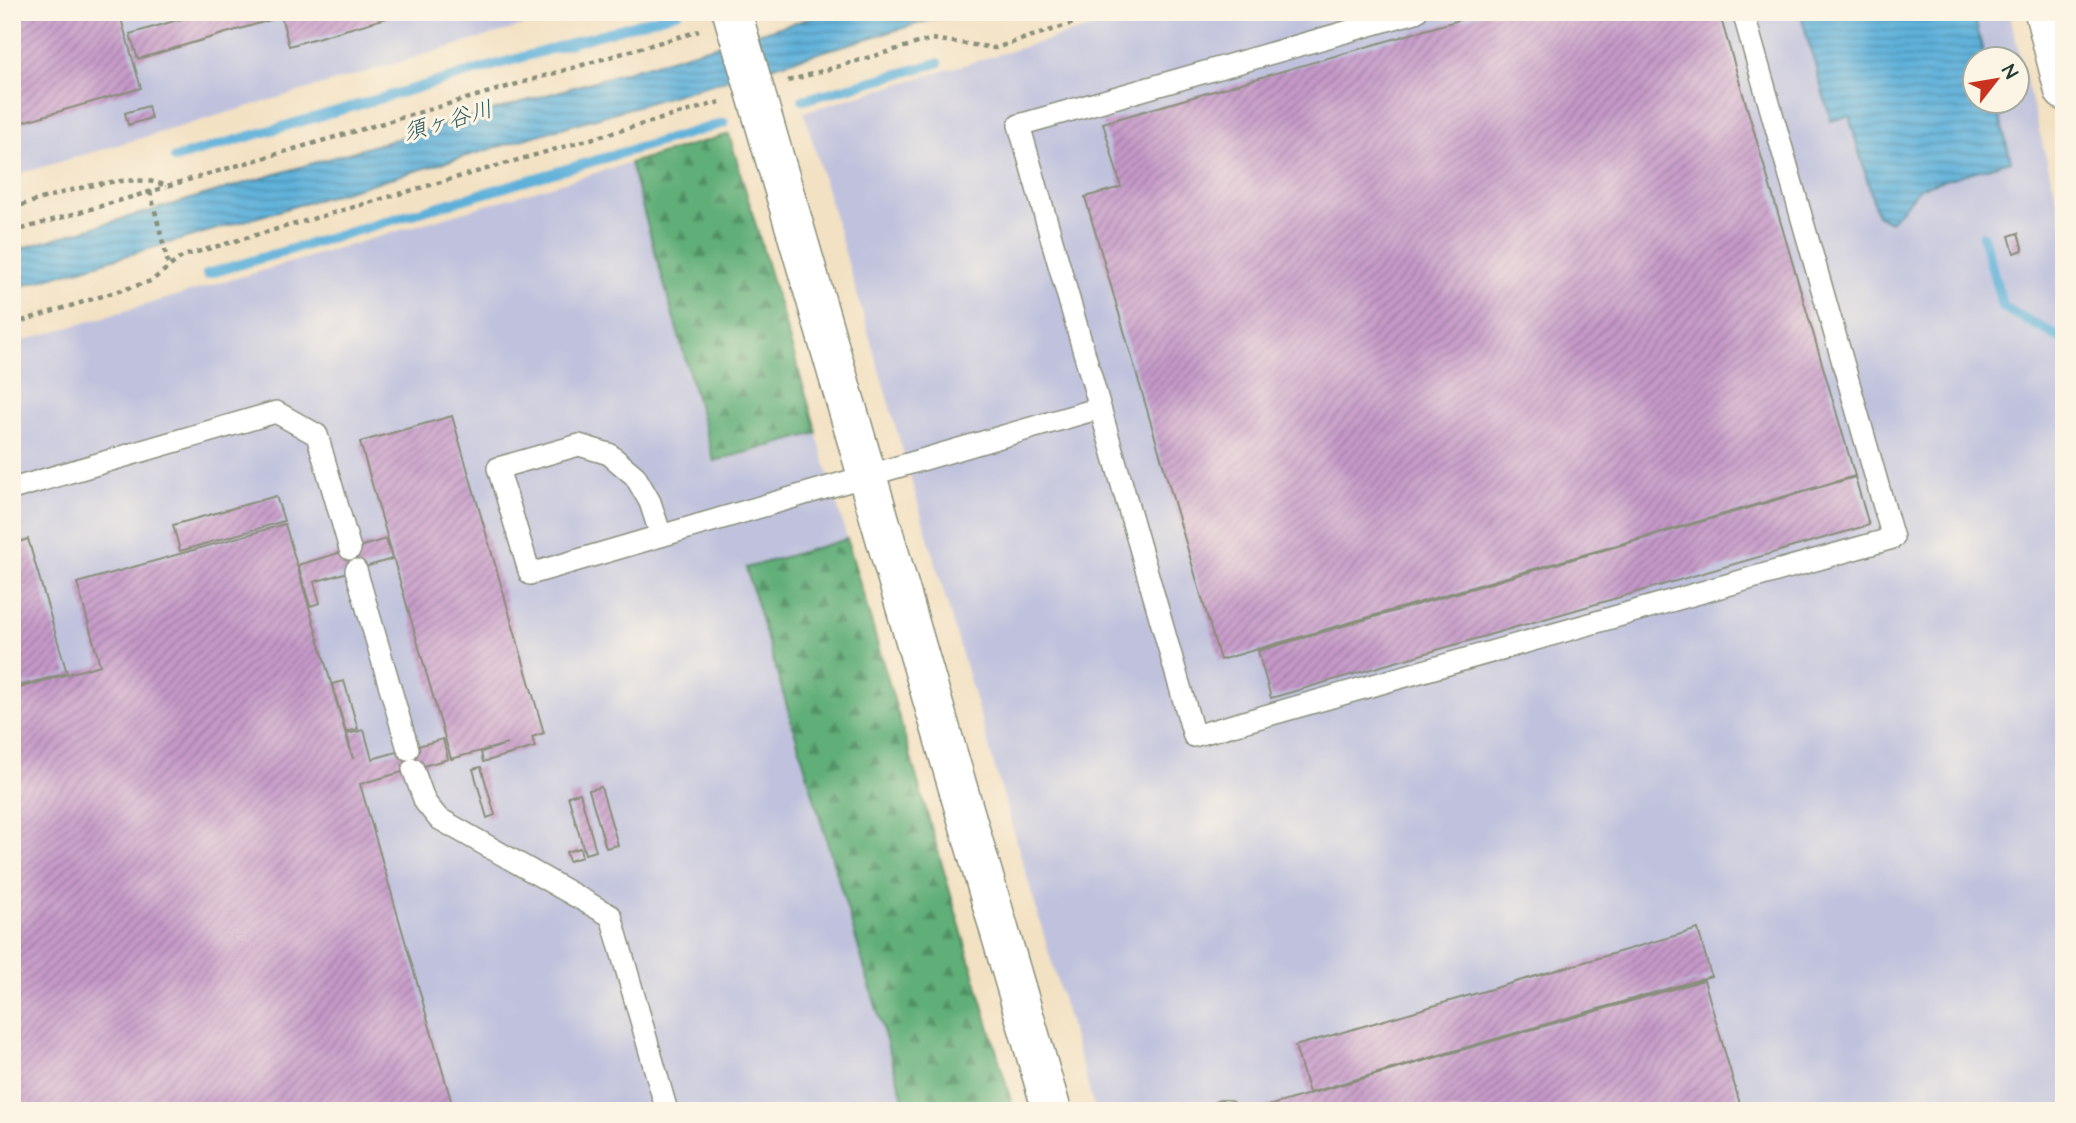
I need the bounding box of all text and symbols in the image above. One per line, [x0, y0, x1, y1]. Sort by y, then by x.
north arrow [1960, 46, 2030, 116]
text: N [1995, 60, 2024, 84]
water label: 須ヶ谷川 [399, 93, 497, 149]

